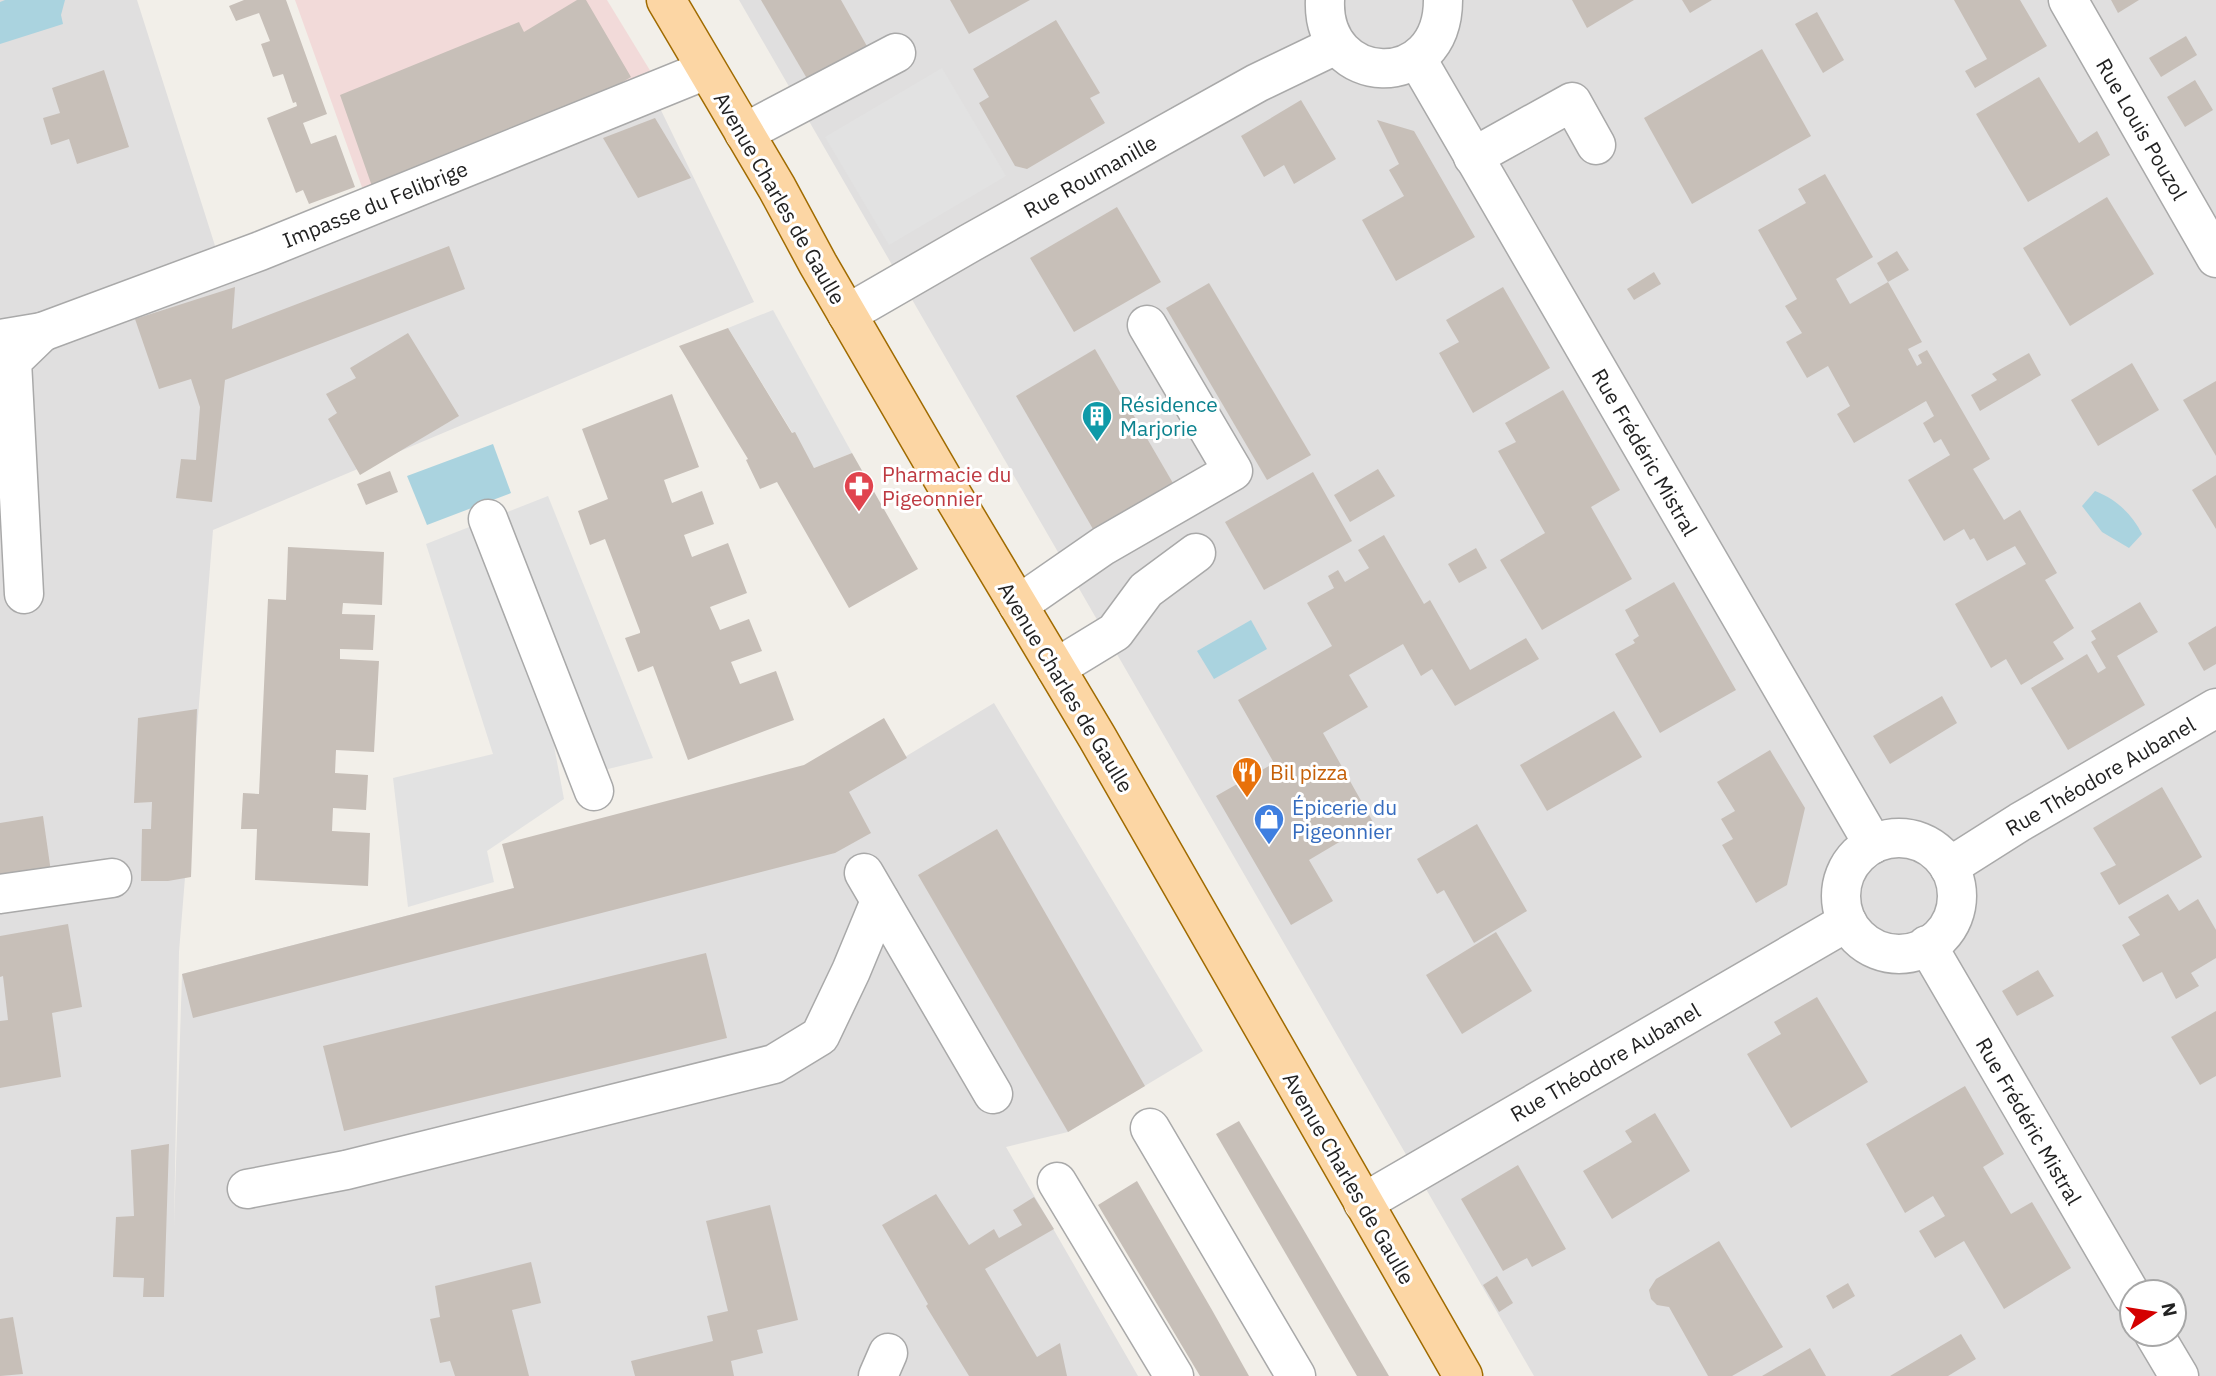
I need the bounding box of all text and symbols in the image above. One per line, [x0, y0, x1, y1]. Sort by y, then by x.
street label: Rue Louis Pouzol [2090, 53, 2194, 205]
street label: Avenue Charles de Gaulle [708, 87, 852, 309]
street label: Rue Roumanille [1018, 128, 1162, 224]
street label: Impasse du Felibrige [278, 154, 472, 254]
street label: Rue Frédéric Mistral [1586, 363, 1704, 541]
place label: Résidence Marjorie [1120, 390, 1218, 442]
building icon: Résidence Marjorie [1080, 399, 1114, 443]
place label: Pharmacie du Pigeonnier [882, 460, 1012, 512]
pharmacy icon: Pharmacie du Pigeonnier [842, 469, 876, 513]
street label: Avenue Charles de Gaulle [992, 577, 1140, 797]
street label: Rue Théodore Aubanel [2000, 710, 2200, 842]
restaurant icon: Bil pizza [1230, 755, 1264, 799]
place label: Bil pizza [1270, 758, 1348, 786]
place label: Épicerie du Pigeonnier [1292, 793, 1397, 845]
shop icon: Épicerie du Pigeonnier [1252, 802, 1286, 846]
street label: Rue Théodore Aubanel [1505, 996, 1705, 1128]
street label: Rue Frédéric Mistral [1970, 1032, 2088, 1210]
street label: Avenue Charles de Gaulle [1277, 1067, 1421, 1289]
north arrow [2118, 1278, 2188, 1348]
text: N [2156, 1300, 2183, 1319]

